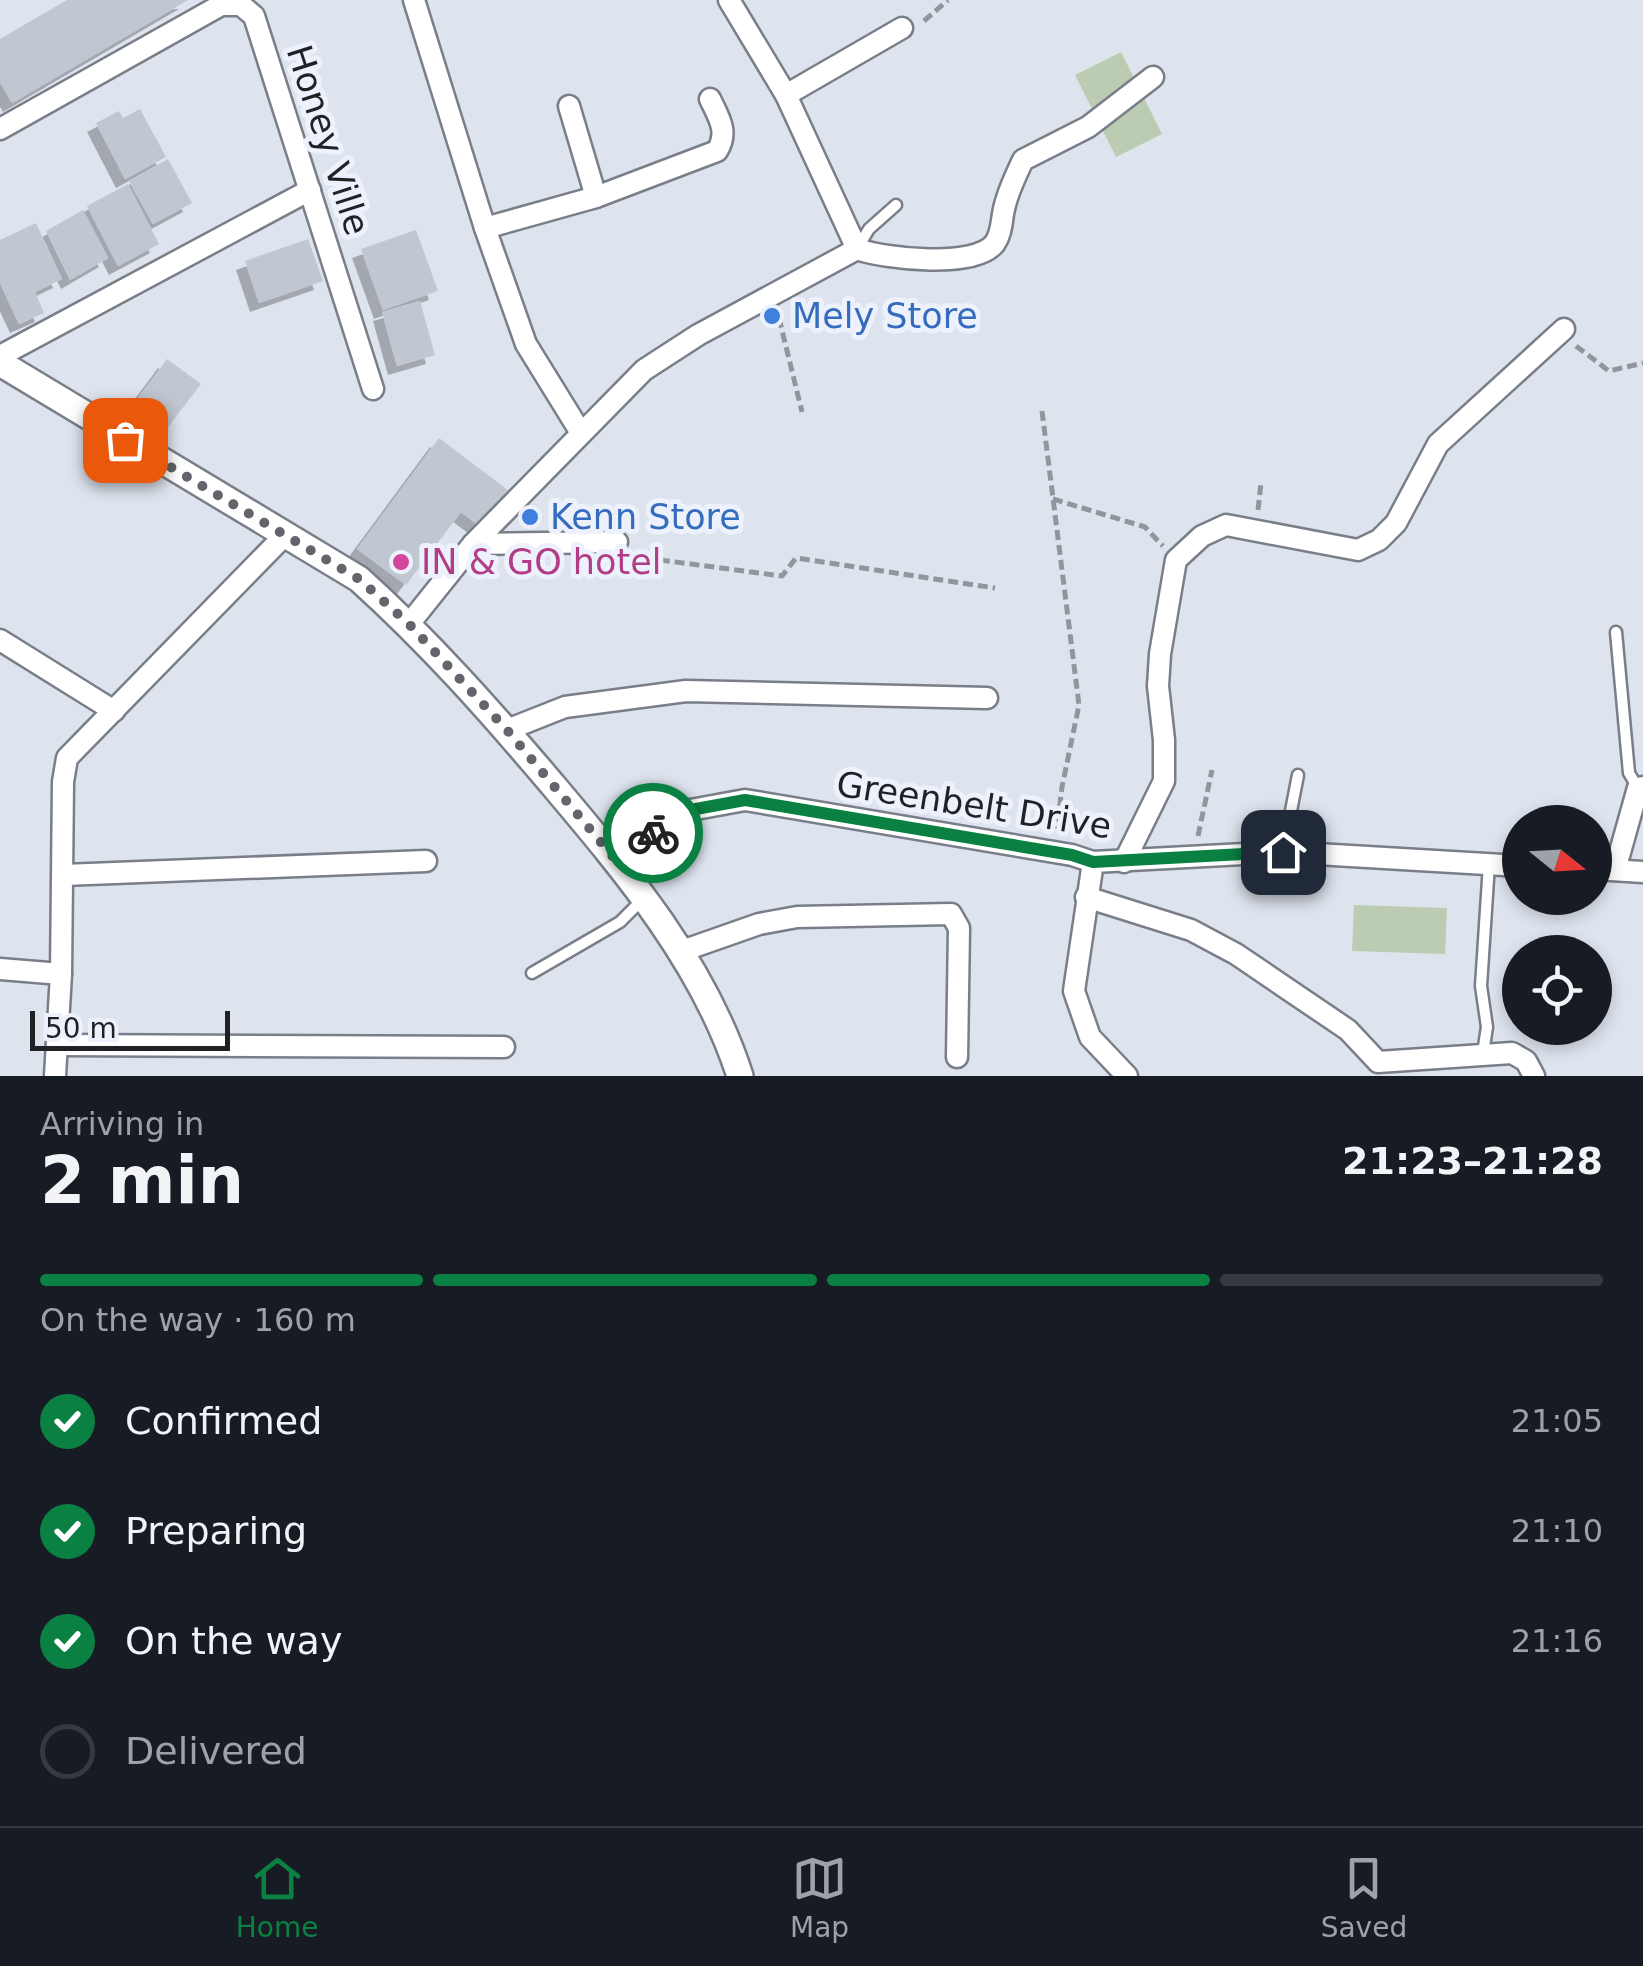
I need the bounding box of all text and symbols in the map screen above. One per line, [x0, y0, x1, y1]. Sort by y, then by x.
street label: Honey Ville [279, 40, 377, 240]
place label: Mely Store [792, 296, 978, 336]
marker: Mely Store [761, 305, 783, 327]
pin [83, 398, 168, 483]
icon: bag [98, 413, 153, 468]
place label: Kenn Store [550, 497, 741, 537]
marker: Kenn Store [519, 506, 541, 528]
place label: IN & GO hotel [421, 542, 661, 582]
marker: IN & GO hotel [390, 551, 412, 573]
street label: Greenbelt Drive [834, 764, 1114, 846]
courier [603, 783, 703, 883]
north arrow [1502, 805, 1612, 915]
map controls [1502, 805, 1612, 1045]
icon: bike [626, 806, 681, 861]
pin [1241, 810, 1326, 895]
icon: home [1256, 825, 1311, 880]
button: locate [1502, 935, 1612, 1045]
scale bar [30, 1006, 230, 1050]
text: 50 m [45, 1012, 117, 1045]
text: Arriving in [40, 1105, 204, 1143]
text: 21:23–21:28 [1342, 1139, 1603, 1183]
text: 2 min [40, 1143, 244, 1218]
text: On the way · 160 m [40, 1301, 356, 1339]
icon: check [40, 1394, 95, 1449]
text: Confirmed [125, 1399, 322, 1443]
text: 21:05 [1511, 1402, 1603, 1440]
icon: check [40, 1504, 95, 1559]
text: Preparing [125, 1509, 307, 1553]
text: 21:10 [1511, 1512, 1603, 1550]
icon: check [40, 1614, 95, 1669]
text: On the way [125, 1619, 342, 1663]
text: 21:16 [1511, 1622, 1603, 1660]
text: Delivered [125, 1729, 307, 1773]
tab: Home [236, 1851, 318, 1944]
tab: Map [790, 1851, 849, 1944]
tab: Saved [1321, 1851, 1407, 1944]

